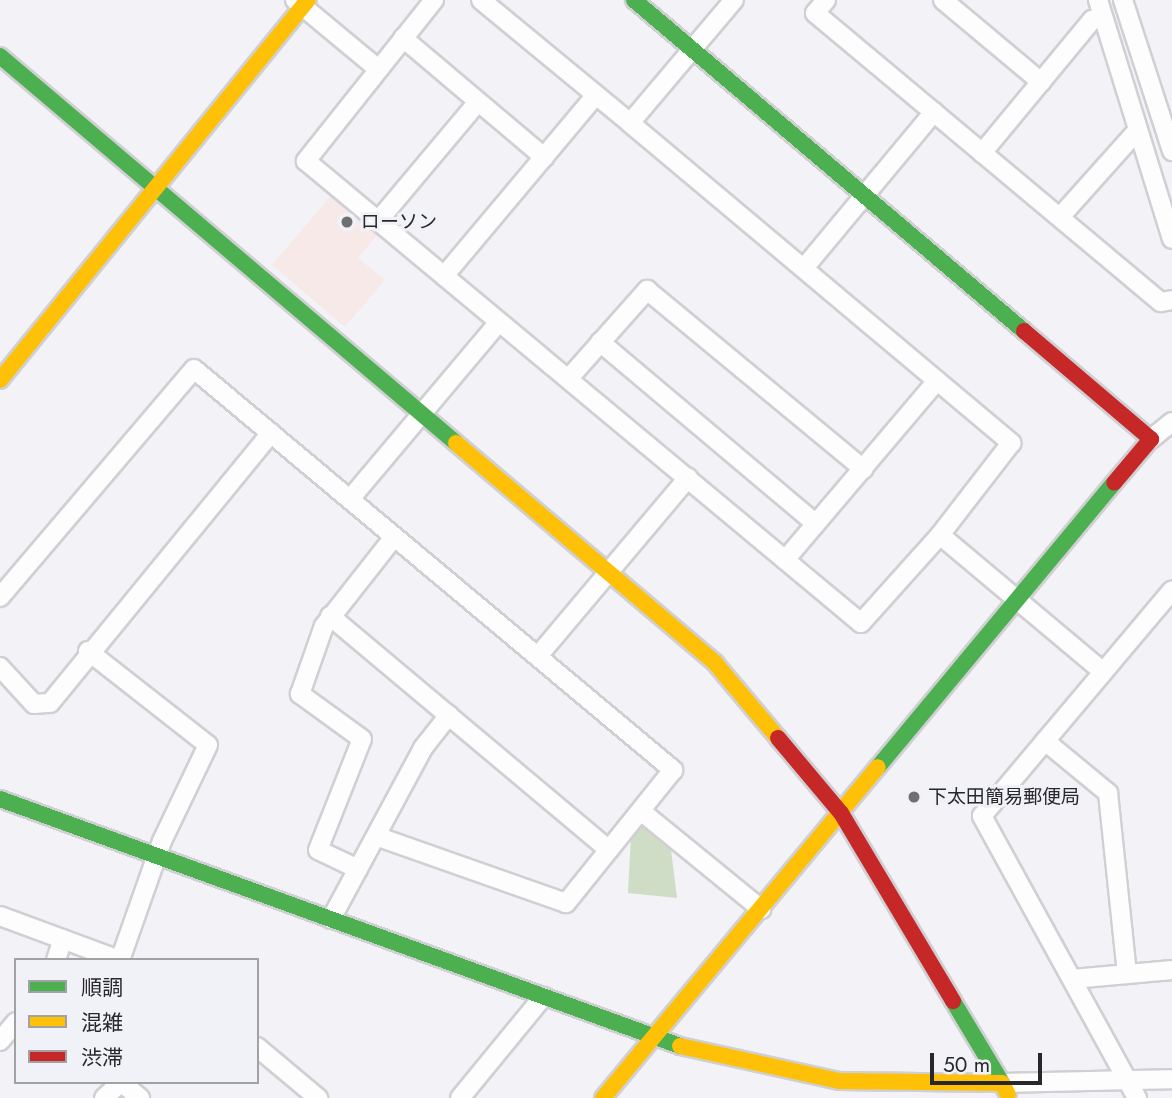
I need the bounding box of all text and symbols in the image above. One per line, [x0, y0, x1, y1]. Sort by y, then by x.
place label: ローソン [361, 211, 437, 233]
marker: ローソン [339, 214, 355, 230]
place label: 下太田簡易郵便局 [928, 786, 1080, 808]
marker: 下太田簡易郵便局 [906, 789, 922, 805]
legend [14, 958, 259, 1084]
text: 順調 [81, 973, 123, 1003]
text: 混雑 [81, 1008, 123, 1038]
scale bar [934, 1038, 1046, 1082]
text: 渋滞 [81, 1043, 123, 1073]
text: 50 m [943, 1050, 990, 1080]

